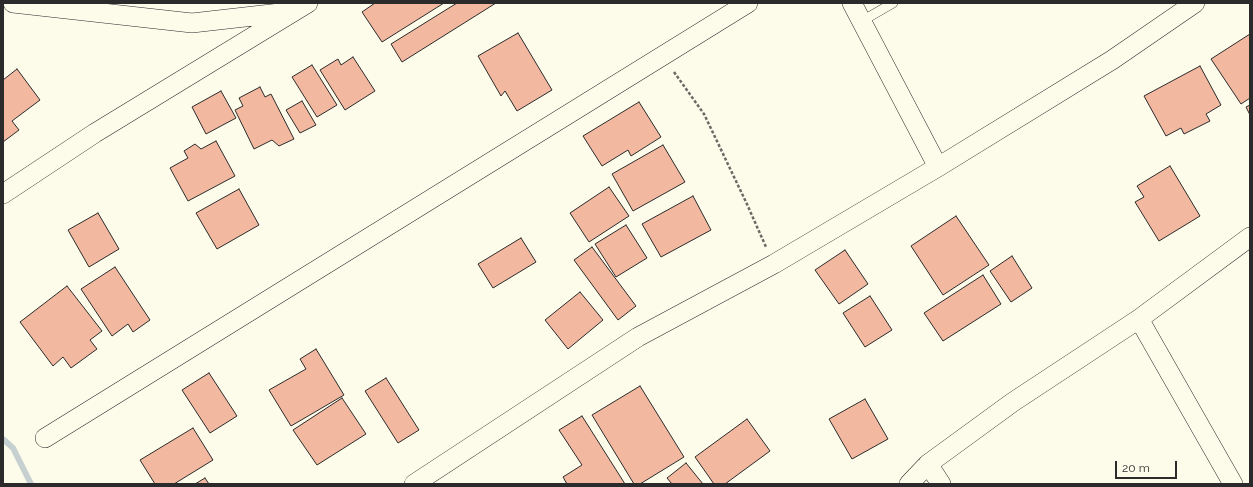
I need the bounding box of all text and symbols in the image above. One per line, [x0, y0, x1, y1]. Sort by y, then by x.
scale bar [1117, 453, 1179, 479]
text: 20 m [1122, 461, 1150, 475]

